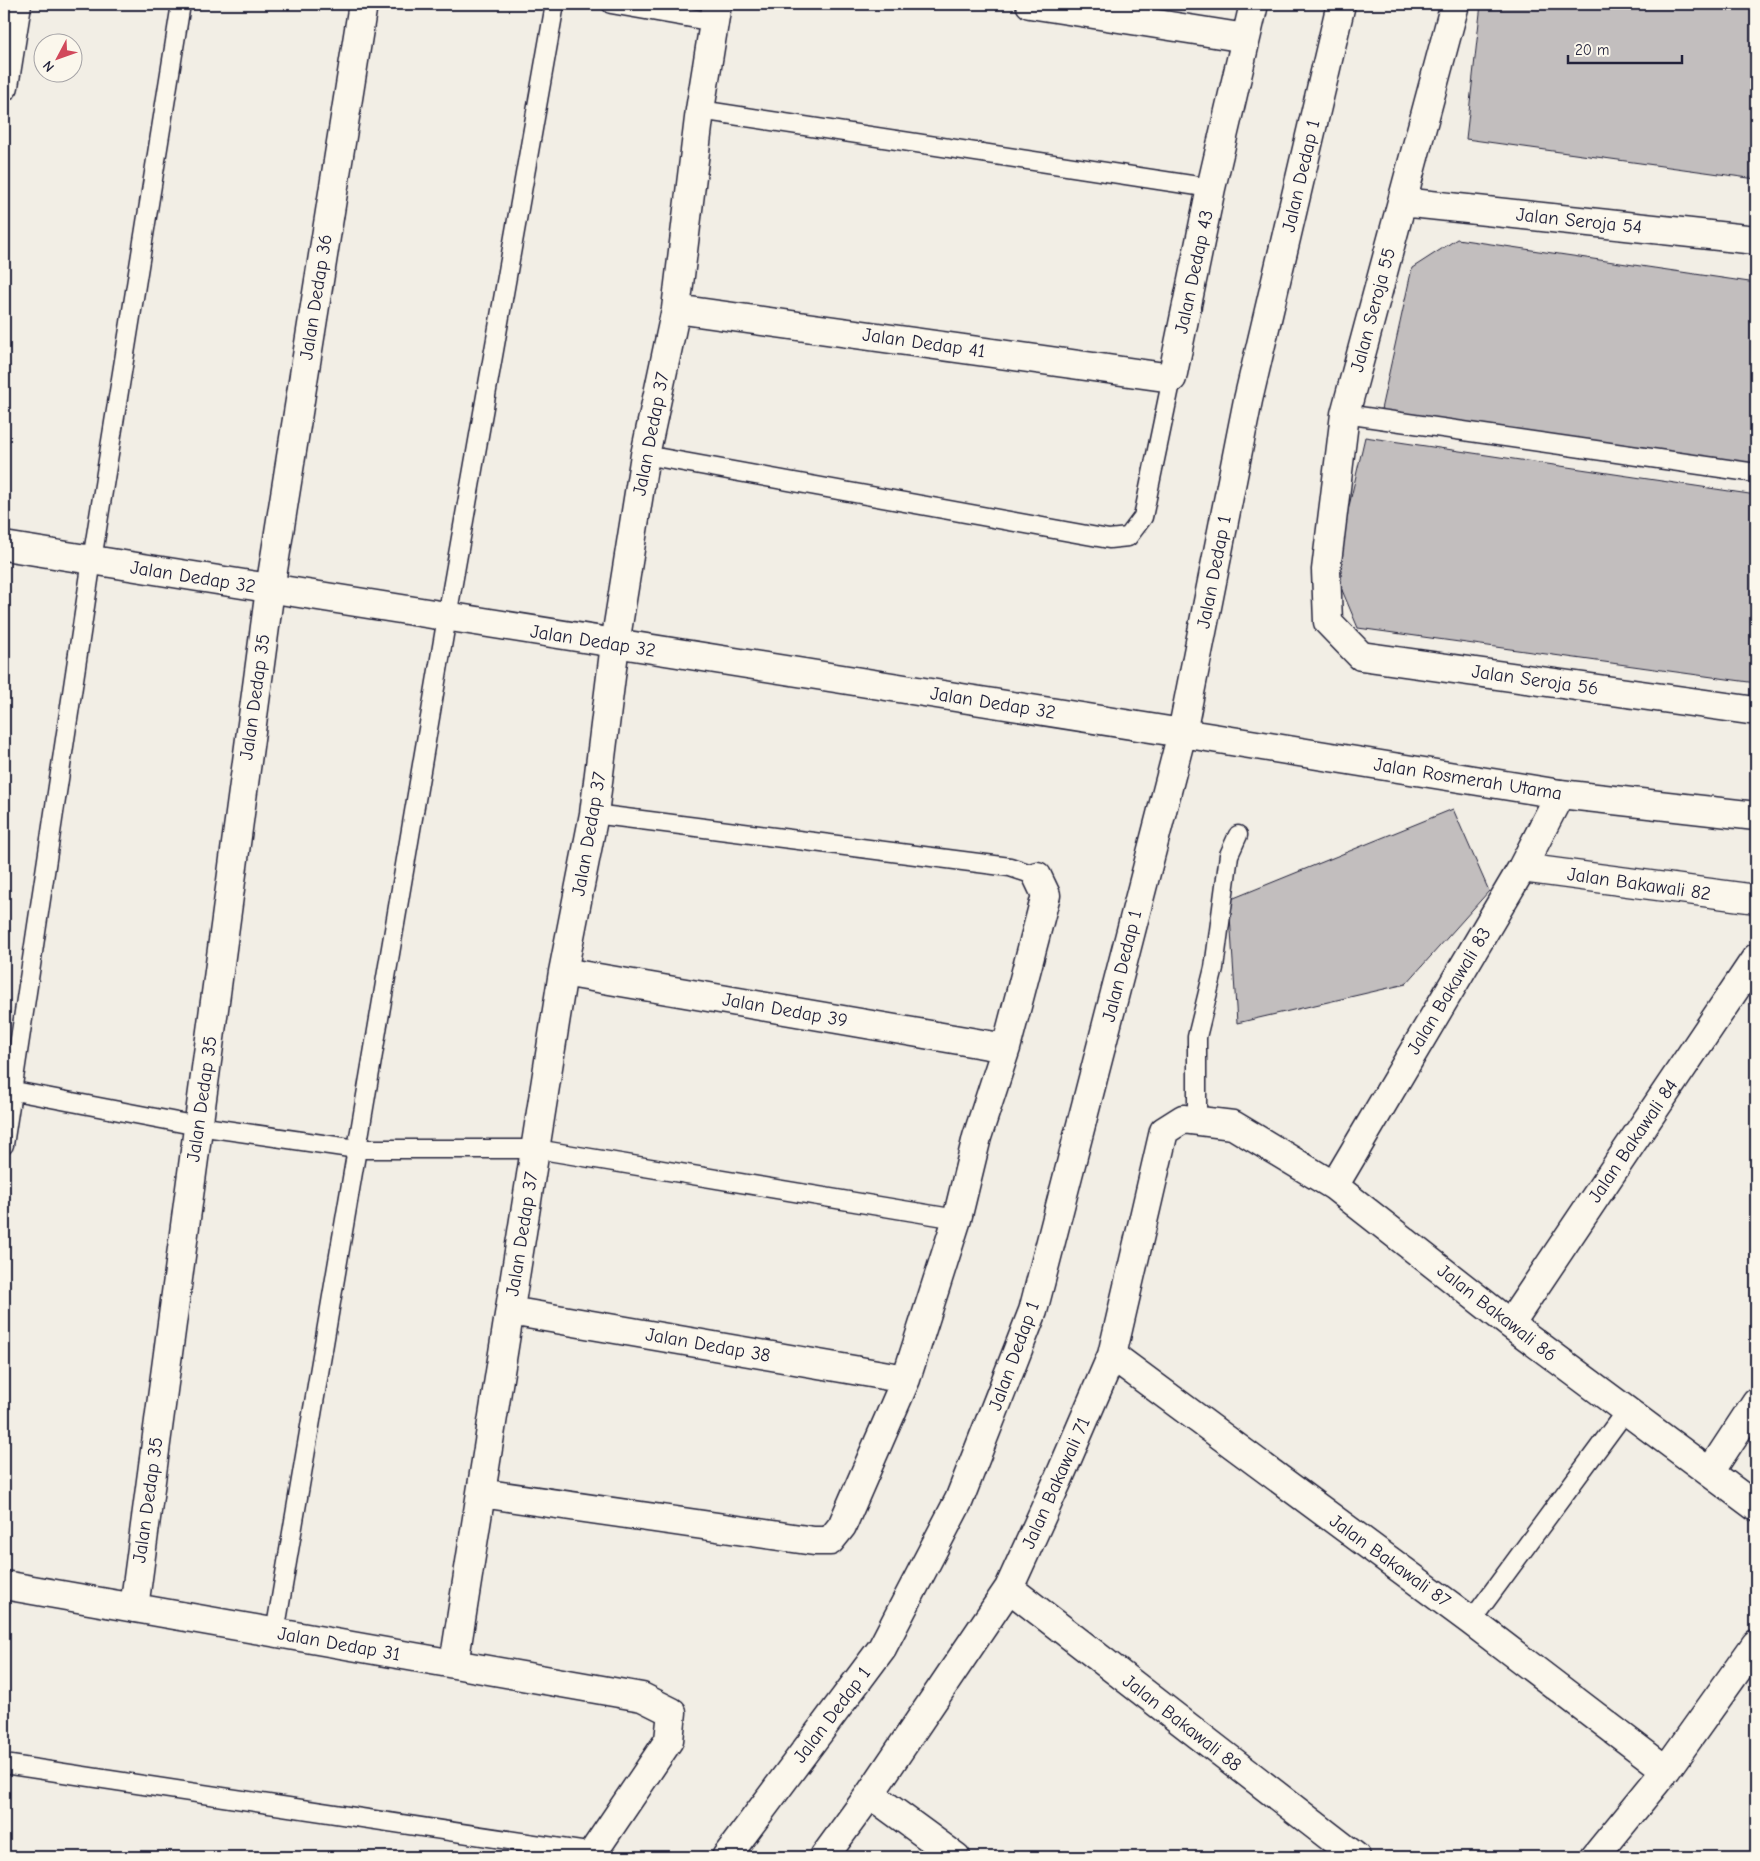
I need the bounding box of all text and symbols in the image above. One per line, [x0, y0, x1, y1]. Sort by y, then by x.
north arrow [32, 32, 82, 82]
scale bar [1568, 32, 1681, 64]
text: 20 m [1575, 41, 1609, 59]
text: N [39, 57, 58, 75]
street label: Jalan Dedap 1 [1277, 118, 1325, 234]
street label: Jalan Seroja 54 [1515, 203, 1643, 239]
street label: Jalan Dedap 43 [1170, 208, 1218, 336]
street label: Jalan Dedap 36 [295, 233, 337, 361]
street label: Jalan Seroja 55 [1346, 245, 1400, 375]
street label: Jalan Dedap 41 [861, 323, 987, 363]
street label: Jalan Dedap 37 [628, 370, 674, 498]
street label: Jalan Dedap 1 [1192, 514, 1236, 630]
street label: Jalan Dedap 32 [129, 556, 257, 598]
street label: Jalan Dedap 32 [529, 620, 657, 662]
street label: Jalan Dedap 35 [235, 633, 275, 761]
street label: Jalan Seroja 56 [1470, 660, 1600, 700]
street label: Jalan Dedap 32 [929, 682, 1057, 724]
street label: Jalan Rosmerah Utama [1372, 753, 1564, 805]
street label: Jalan Dedap 37 [567, 770, 611, 898]
street label: Jalan Bakawali 82 [1566, 863, 1712, 905]
street label: Jalan Dedap 1 [1097, 908, 1147, 1024]
street label: Jalan Bakawali 83 [1402, 923, 1496, 1059]
street label: Jalan Dedap 39 [721, 988, 849, 1032]
street label: Jalan Dedap 35 [182, 1035, 222, 1163]
street label: Jalan Bakawali 84 [1584, 1075, 1682, 1207]
street label: Jalan Dedap 37 [501, 1170, 543, 1298]
street label: Jalan Bakawali 86 [1433, 1260, 1561, 1366]
street label: Jalan Dedap 1 [984, 1298, 1044, 1414]
street label: Jalan Dedap 38 [644, 1323, 772, 1367]
street label: Jalan Bakawali 71 [1017, 1414, 1095, 1552]
street label: Jalan Dedap 35 [128, 1436, 168, 1564]
street label: Jalan Bakawali 87 [1325, 1510, 1455, 1612]
street label: Jalan Dedap 31 [276, 1622, 402, 1666]
street label: Jalan Dedap 1 [789, 1663, 875, 1767]
street label: Jalan Bakawali 88 [1118, 1670, 1246, 1776]

